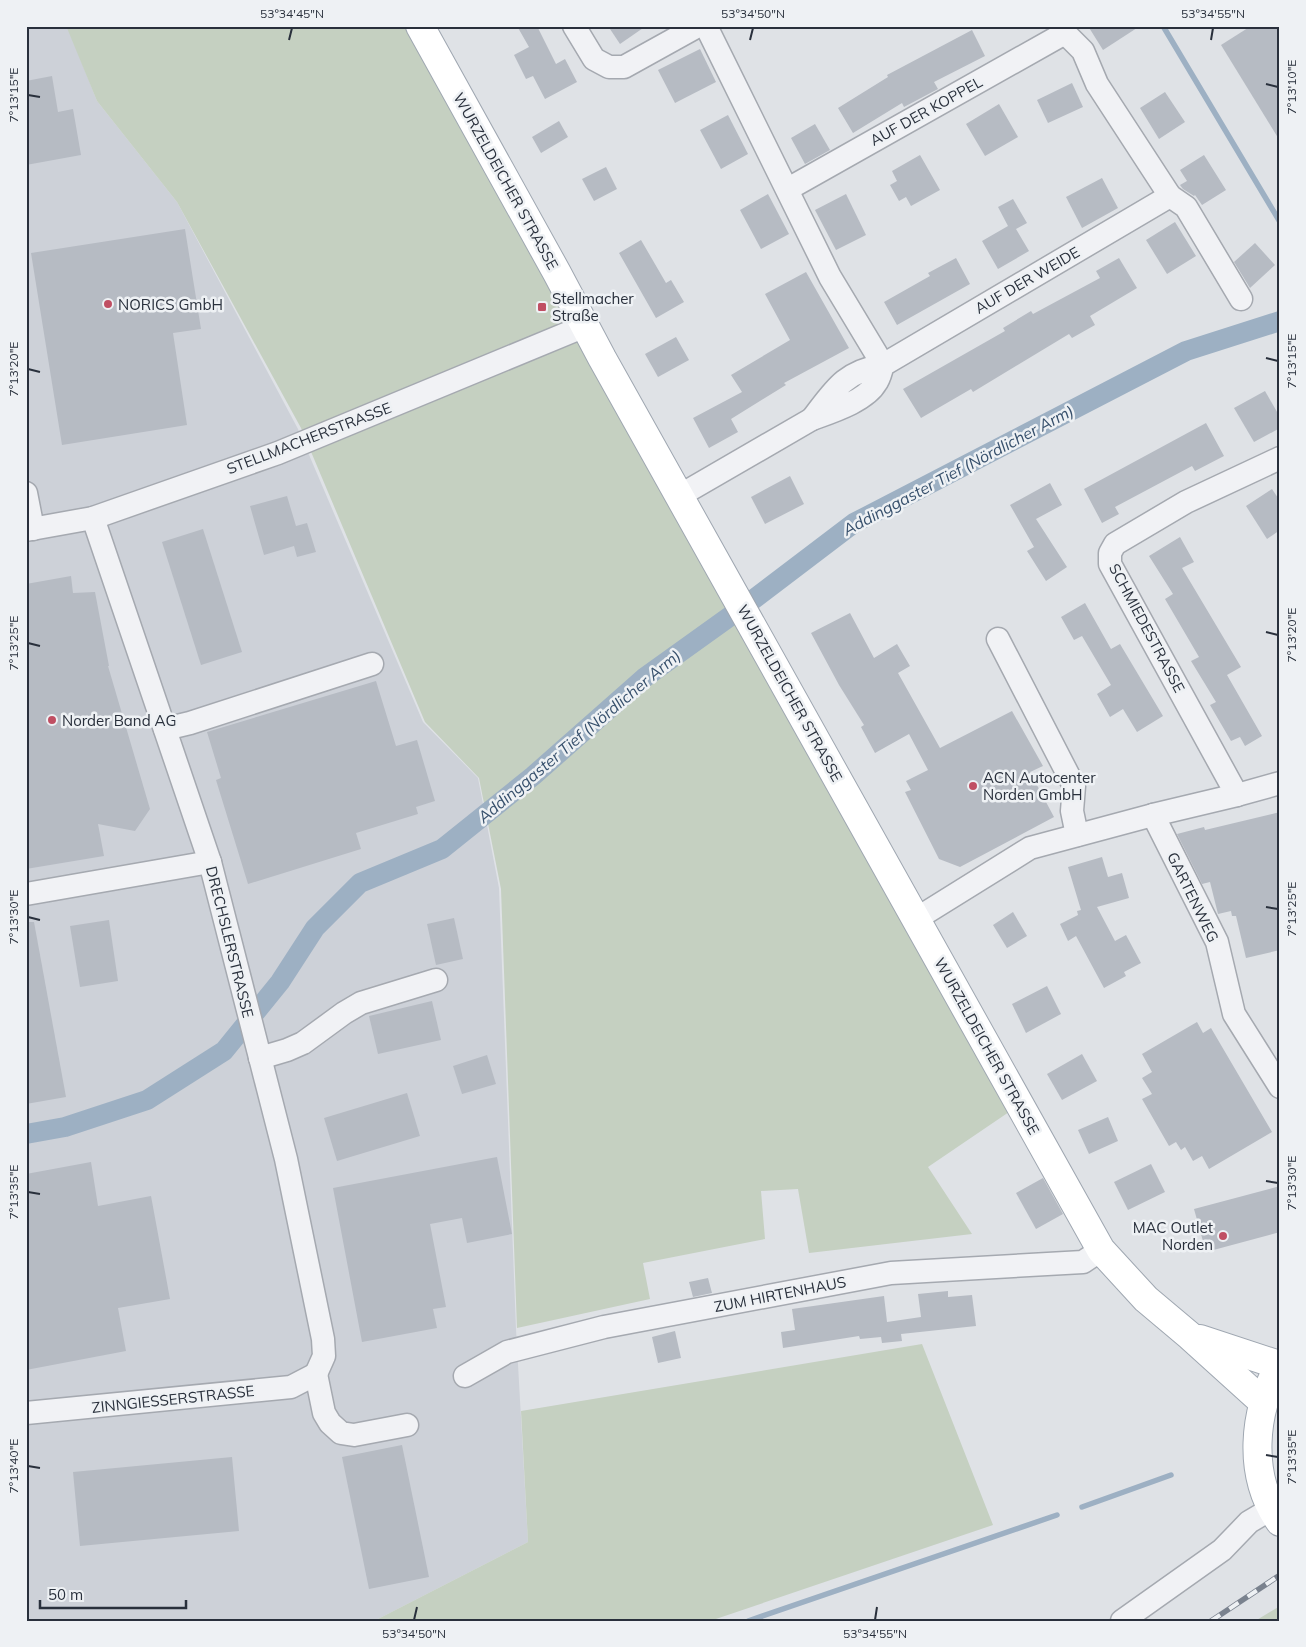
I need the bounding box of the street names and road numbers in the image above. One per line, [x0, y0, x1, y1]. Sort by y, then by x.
street label: AUF DER KOPPEL [866, 72, 986, 150]
street label: WURZELDEICHER STRASSE [449, 89, 563, 273]
street label: AUF DER WEIDE [971, 242, 1083, 318]
street label: STELLMACHERSTRASSE [224, 398, 394, 478]
street label: SCHMIEDESTRASSE [1105, 560, 1189, 696]
street label: WURZELDEICHER STRASSE [733, 601, 847, 785]
street label: GARTENWEG [1163, 849, 1223, 945]
street label: DRECHSLERSTRASSE [202, 864, 258, 1020]
street label: WURZELDEICHER STRASSE [930, 954, 1044, 1138]
street label: ZUM HIRTENHAUS [712, 1272, 848, 1316]
street label: ZINNGIESSERSTRASSE [91, 1381, 255, 1417]

